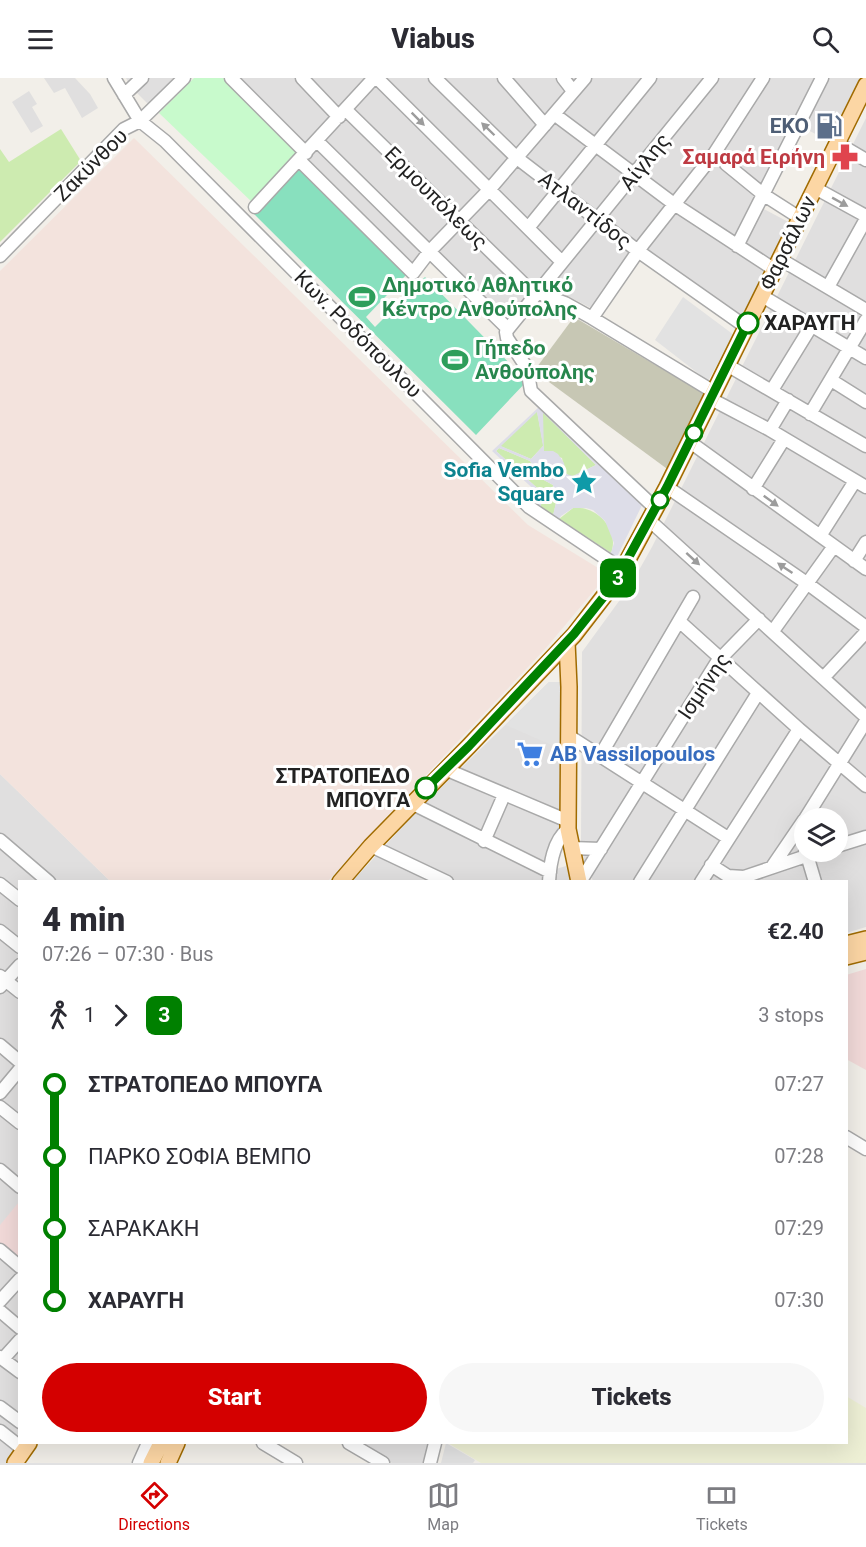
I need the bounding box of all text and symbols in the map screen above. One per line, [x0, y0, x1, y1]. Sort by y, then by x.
icon: menu [24, 23, 57, 56]
text: Viabus [391, 23, 475, 55]
icon: search [809, 23, 842, 56]
fuel station icon: EKO [814, 111, 844, 141]
one-way arrow [411, 112, 425, 126]
place label: EKO [770, 114, 809, 138]
one-way arrow [482, 123, 496, 137]
street label: Ζακύνθου [50, 124, 132, 206]
street label: Αίγλης [615, 129, 675, 195]
street label: Ερμουπόλεως [380, 142, 492, 254]
pharmacy icon: Σαμαρά Ειρήνη [830, 142, 860, 172]
place label: Σαμαρά Ειρήνη [683, 145, 825, 169]
street label: Ατλαντίδος [534, 166, 636, 254]
street label: Φαρσάλων [755, 192, 821, 294]
one-way arrow [832, 197, 849, 207]
street label: Κων. Ροδόπουλου [289, 265, 427, 403]
place label: Δημοτικό Αθλητικό Κέντρο Ανθούπολης [382, 273, 577, 321]
sports icon: Δημοτικό Αθλητικό Κέντρο Ανθούπολης [347, 282, 377, 312]
place label: ΧΑΡΑΥΓΗ [764, 311, 856, 335]
marker: ΧΑΡΑΥΓΗ [737, 312, 759, 334]
place label: Γήπεδο Ανθούπολης [475, 336, 595, 384]
sports icon: Γήπεδο Ανθούπολης [440, 345, 470, 375]
unlabelled marker [685, 424, 703, 442]
place label: Sofia Vembo Square [443, 458, 564, 506]
place icon: Sofia Vembo Square [569, 467, 599, 497]
unlabelled marker [651, 491, 669, 509]
one-way arrow [762, 495, 778, 507]
one-way arrow [685, 552, 700, 566]
line badge: 3 [598, 558, 638, 598]
one-way arrow [777, 562, 793, 574]
text: 3 [612, 566, 624, 590]
street label: Ισμήνης [673, 648, 735, 724]
supermarket icon: AB Vassilopoulos [515, 739, 545, 769]
place label: AB Vassilopoulos [550, 742, 716, 766]
place label: ΣΤΡΑΤΟΠΕΔΟ ΜΠΟΥΓΑ [276, 764, 411, 812]
marker: ΣΤΡΑΤΟΠΕΔΟ ΜΠΟΥΓΑ [415, 777, 437, 799]
map controls [794, 808, 848, 862]
button: layers [794, 808, 848, 862]
text: 4 min [42, 900, 125, 939]
text: €2.40 [767, 919, 824, 944]
text: 07:26 – 07:30 · Bus [42, 942, 214, 966]
icon: walk [42, 999, 75, 1032]
icon: forward [104, 999, 137, 1032]
text: 1 [84, 1003, 95, 1027]
text: 3 [158, 1003, 170, 1027]
text: 3 stops [758, 1003, 824, 1027]
text: ΣΤΡΑΤΟΠΕΔΟ ΜΠΟΥΓΑ [88, 1072, 322, 1097]
text: 07:27 [774, 1072, 824, 1096]
text: ΠΑΡΚΟ ΣΟΦΙΑ ΒΕΜΠΟ [88, 1144, 311, 1169]
text: 07:28 [774, 1144, 824, 1168]
text: ΣΑΡΑΚΑΚΗ [88, 1216, 199, 1241]
text: 07:29 [774, 1216, 824, 1240]
text: ΧΑΡΑΥΓΗ [88, 1288, 184, 1313]
text: 07:30 [774, 1288, 824, 1312]
button: Start [42, 1363, 427, 1432]
button: Tickets [439, 1363, 824, 1432]
tab: Directions [118, 1479, 190, 1534]
tab: Map [427, 1479, 460, 1534]
tab: Tickets [696, 1479, 748, 1534]

